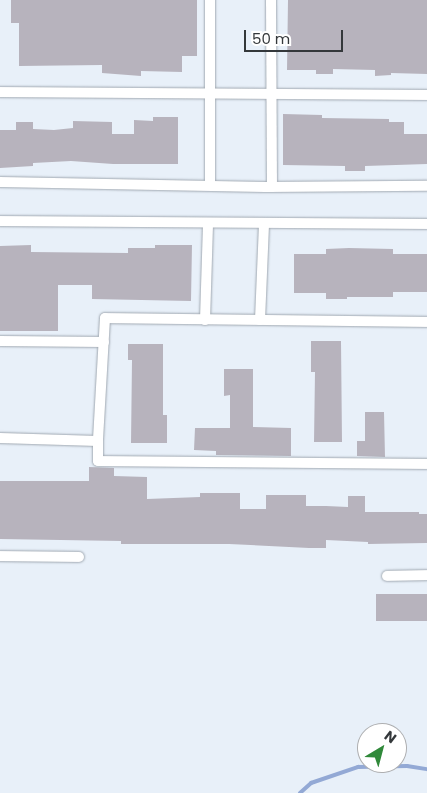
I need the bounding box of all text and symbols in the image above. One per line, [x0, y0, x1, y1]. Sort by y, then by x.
scale bar [247, 20, 346, 52]
text: 50 m [252, 28, 290, 49]
north arrow [357, 723, 407, 773]
text: N [380, 726, 401, 748]

